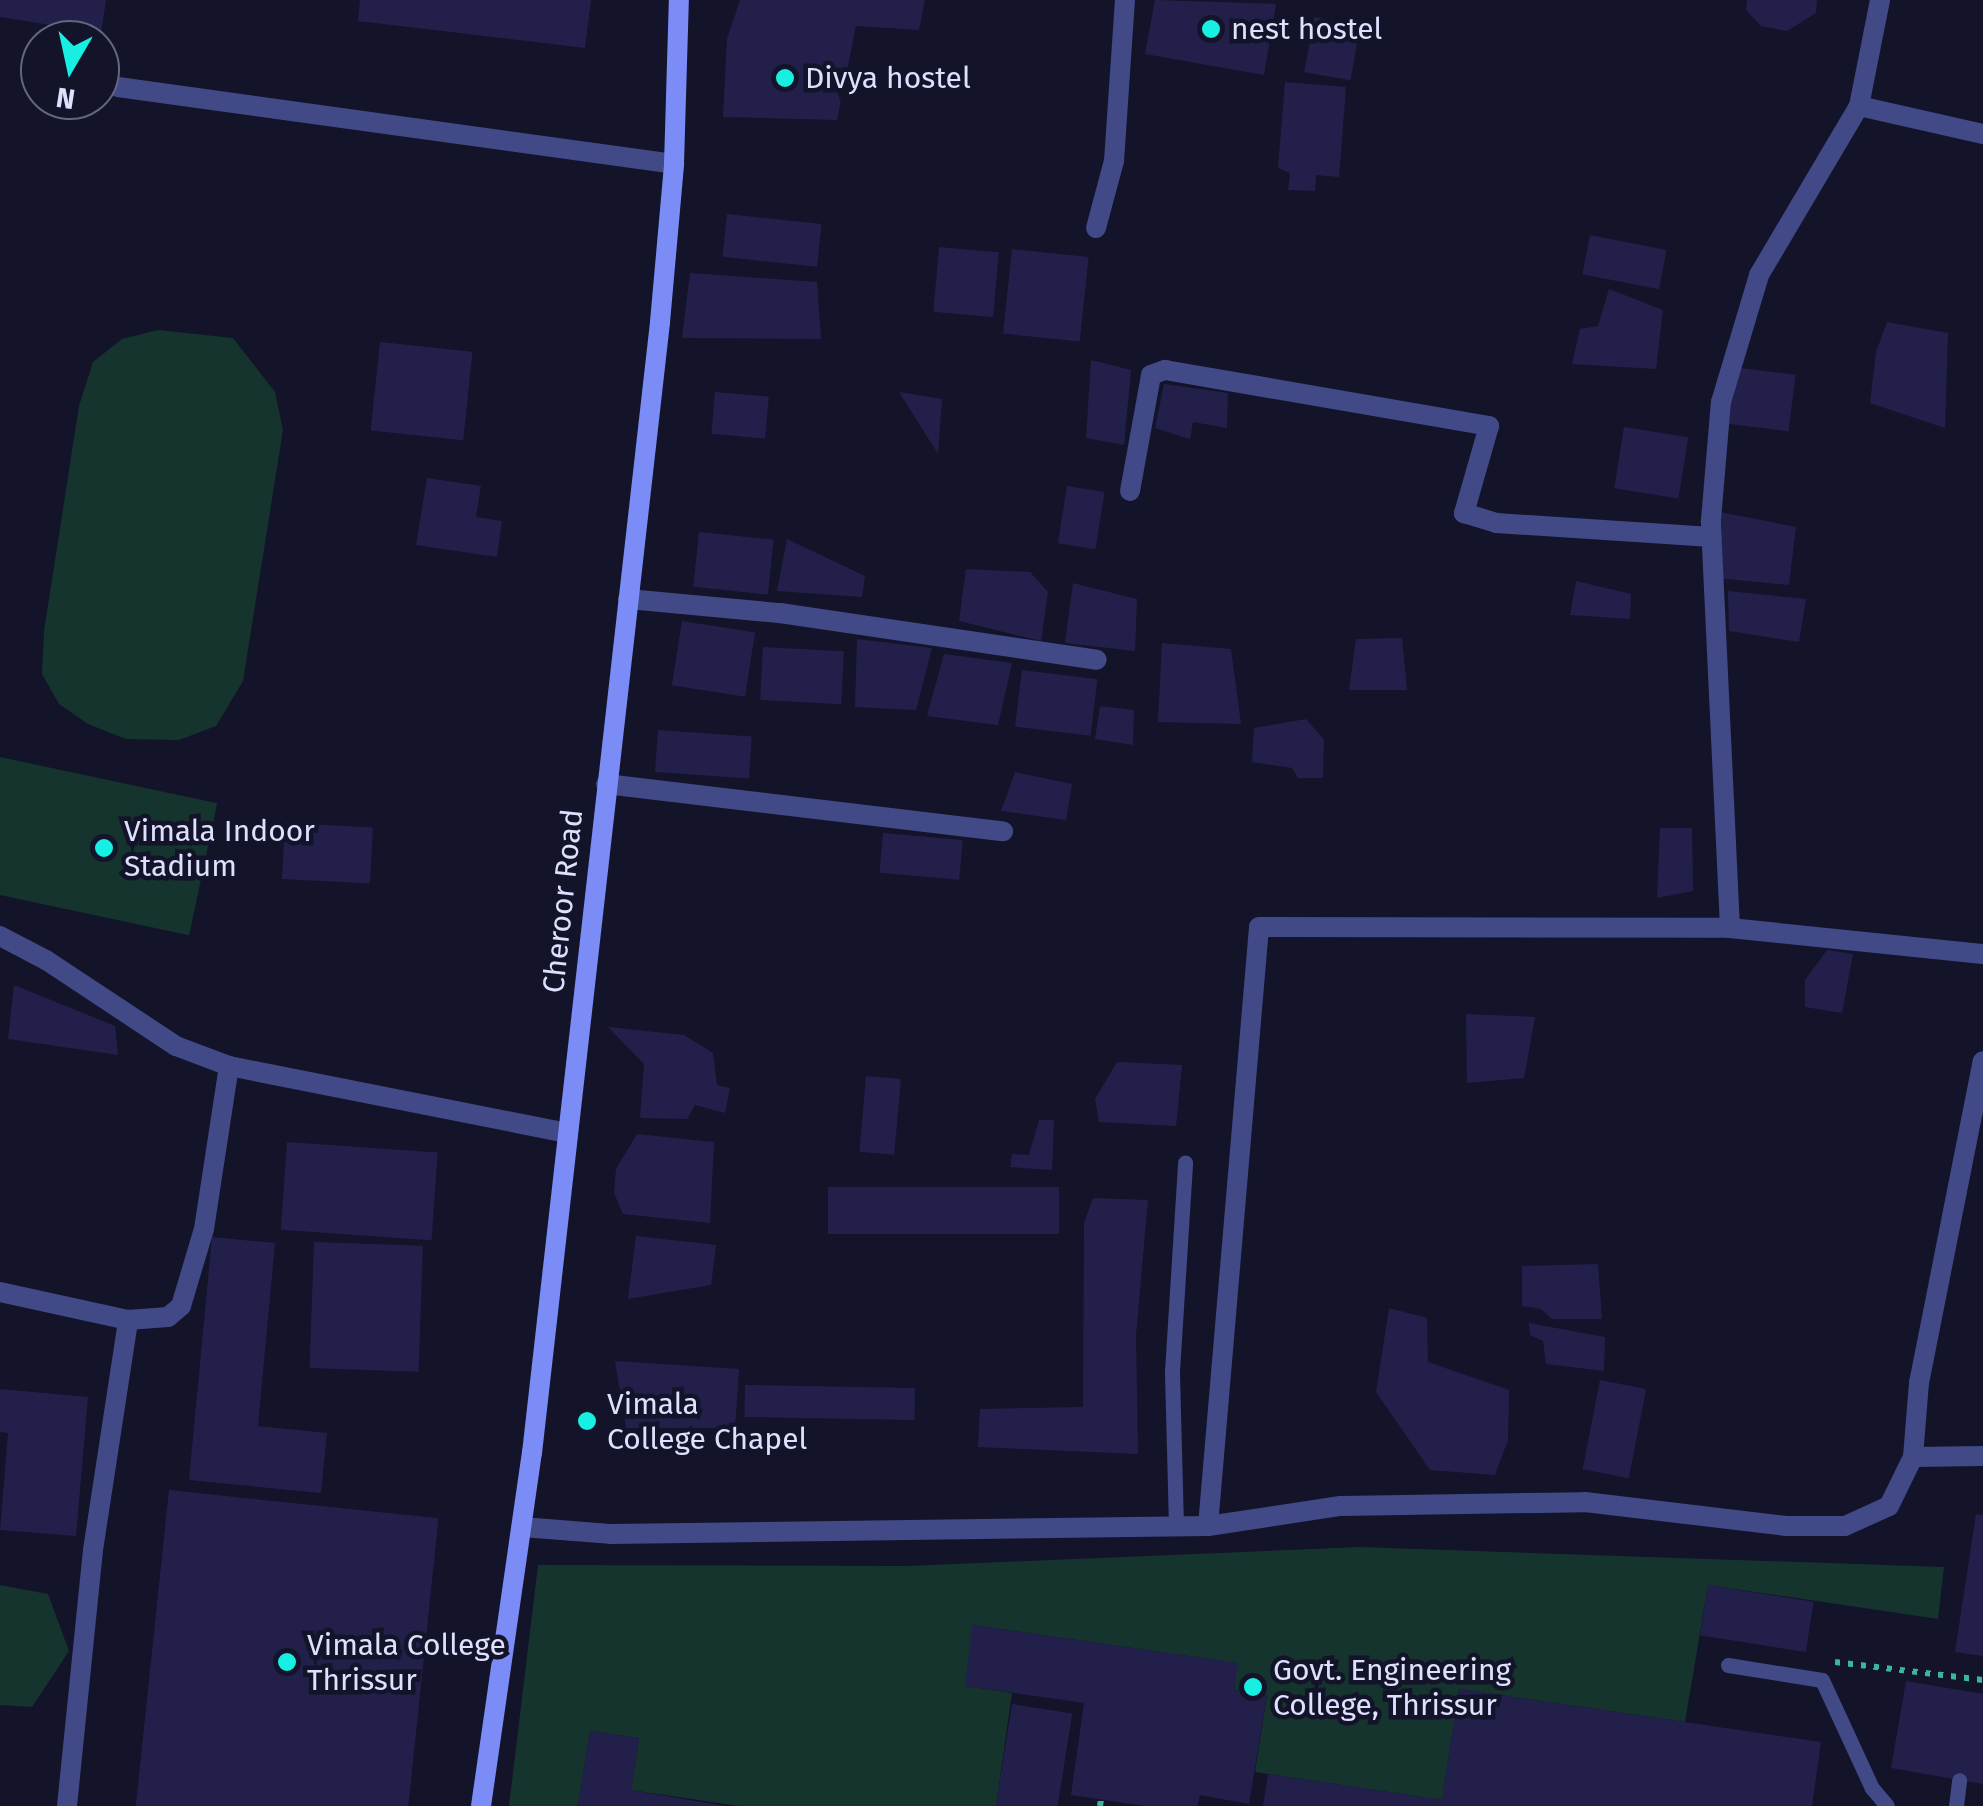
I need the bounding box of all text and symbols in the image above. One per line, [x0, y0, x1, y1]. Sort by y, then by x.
place label: nest hostel [1231, 11, 1382, 47]
marker: nest hostel [1200, 18, 1222, 40]
north arrow [20, 20, 120, 120]
place label: Divya hostel [805, 60, 971, 96]
marker: Divya hostel [774, 67, 796, 89]
text: N [54, 80, 77, 116]
street label: Cheroor Road [535, 807, 591, 995]
place label: Vimala Indoor Stadium [124, 813, 315, 884]
marker: Vimala Indoor Stadium [93, 837, 115, 859]
place label: Vimala College Chapel [607, 1386, 807, 1456]
marker: Vimala College Chapel [576, 1410, 598, 1432]
place label: Vimala College Thrissur [307, 1627, 506, 1698]
marker: Vimala College Thrissur [276, 1651, 298, 1673]
place label: Govt. Engineering College, Thrissur [1273, 1652, 1511, 1722]
marker: Govt. Engineering College, Thrissur [1242, 1676, 1264, 1698]

